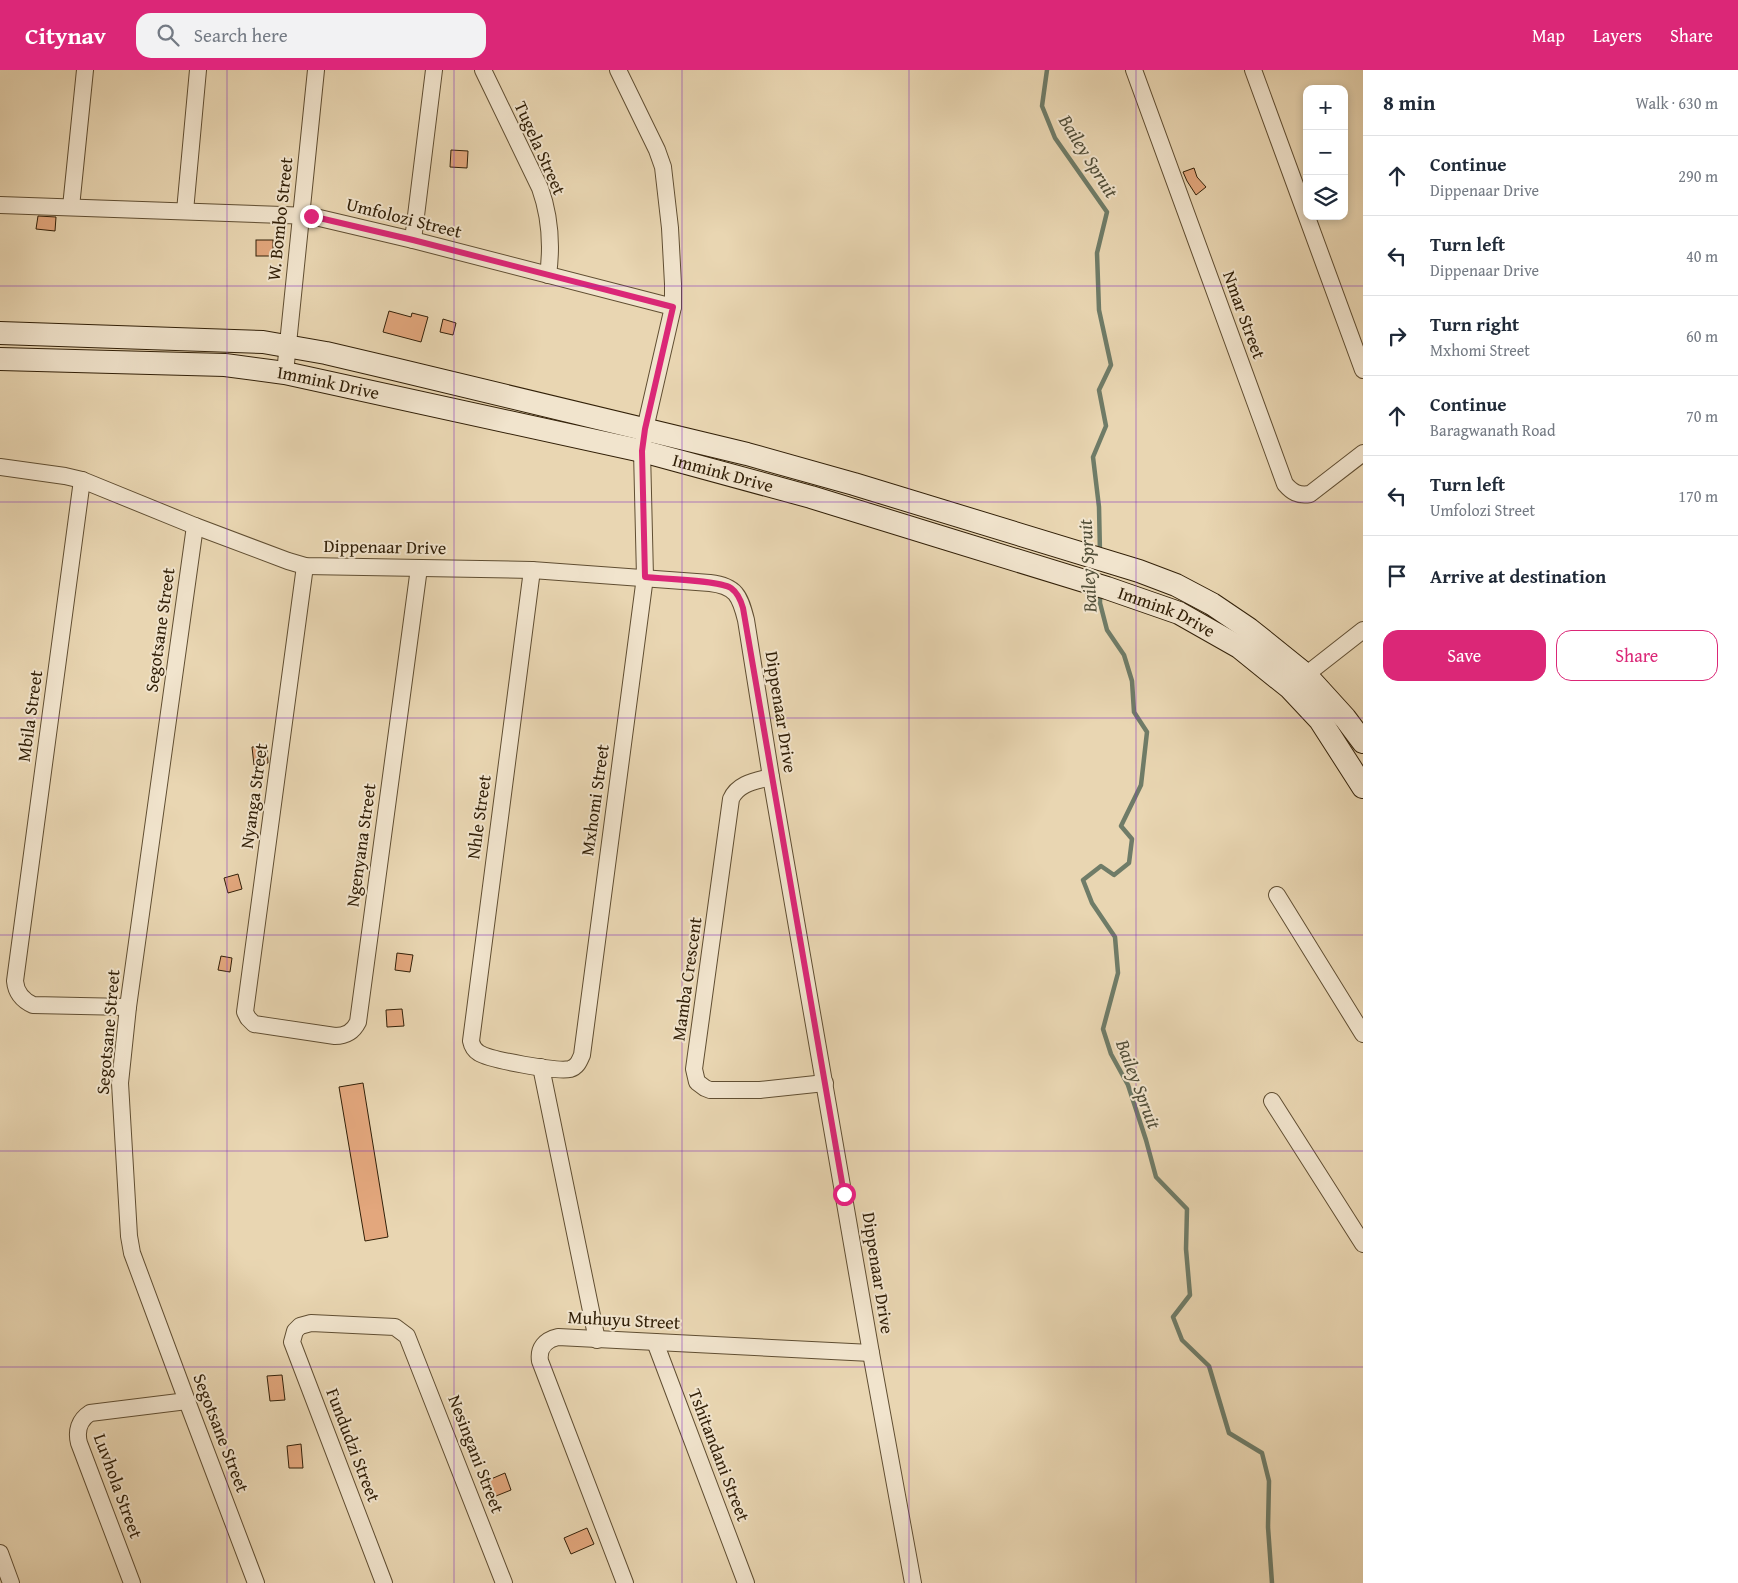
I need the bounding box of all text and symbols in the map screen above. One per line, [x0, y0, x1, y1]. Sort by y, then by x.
search box [136, 13, 486, 58]
text: Citynav [25, 18, 106, 53]
icon: search [154, 21, 182, 49]
text: Search here [194, 21, 288, 49]
text: Map [1532, 22, 1565, 49]
text: Layers [1593, 22, 1642, 49]
text: Share [1670, 22, 1713, 49]
map controls [1303, 85, 1348, 220]
button: + [1303, 85, 1348, 130]
text: 8 min [1383, 87, 1435, 118]
text: Walk · 630 m [1635, 91, 1718, 115]
street label: Tugela Street [508, 96, 573, 200]
water label: Bailey Spruit [1052, 108, 1126, 204]
button: − [1303, 130, 1348, 175]
text: Continue [1430, 150, 1507, 178]
street label: W. Bombo Street [260, 155, 299, 282]
icon: ahead [1383, 162, 1411, 190]
text: 290 m [1678, 164, 1718, 188]
button: layers [1303, 175, 1348, 220]
text: Dippenaar Drive [1430, 178, 1539, 202]
street label: Umfolozi Street [344, 190, 465, 245]
route end [300, 205, 323, 228]
text: Turn left [1430, 230, 1505, 258]
icon: left [1383, 242, 1411, 270]
text: 40 m [1686, 244, 1718, 268]
text: Dippenaar Drive [1430, 258, 1539, 282]
street label: Nmar Street [1216, 267, 1273, 363]
text: Turn right [1430, 310, 1519, 338]
icon: right [1383, 322, 1411, 350]
text: 60 m [1686, 324, 1718, 348]
text: Mxhomi Street [1430, 338, 1530, 362]
street label: Immink Drive [276, 358, 382, 406]
text: Continue [1430, 390, 1507, 418]
icon: ahead [1383, 402, 1411, 430]
text: 70 m [1686, 404, 1718, 428]
text: Baragwanath Road [1430, 418, 1555, 442]
street label: Immink Drive [670, 446, 777, 499]
text: Turn left [1430, 470, 1505, 498]
icon: left [1383, 482, 1411, 510]
text: 170 m [1678, 484, 1718, 508]
text: Umfolozi Street [1430, 498, 1535, 522]
water label: Bailey Spruit [1071, 518, 1103, 614]
street label: Dippenaar Drive [323, 532, 447, 561]
icon: arrive [1383, 562, 1411, 590]
text: Arrive at destination [1430, 562, 1606, 590]
street label: Segotsane Street [137, 565, 182, 694]
street label: Immink Drive [1114, 579, 1221, 644]
button: Save [1383, 630, 1546, 681]
button: Share [1556, 630, 1718, 681]
street label: Dippenaar Drive [759, 649, 804, 775]
street label: Mbila Street [10, 668, 49, 763]
street label: Nyanga Street [233, 741, 274, 850]
street label: Mxhomi Street [573, 742, 616, 858]
street label: Nhle Street [459, 772, 498, 861]
street label: Ngenyana Street [338, 781, 383, 908]
street label: Mamba Crescent [664, 914, 709, 1043]
street label: Segotsane Street [89, 968, 126, 1096]
water label: Bailey Spruit [1109, 1034, 1169, 1134]
route start [833, 1183, 856, 1206]
street label: Dippenaar Drive [856, 1210, 901, 1336]
street label: Muhuyu Street [567, 1303, 682, 1336]
street label: Segotsane Street [186, 1369, 257, 1497]
street label: Fundudzi Street [319, 1384, 388, 1506]
street label: Tshitandani Street [682, 1385, 757, 1526]
street label: Nesingani Street [442, 1391, 512, 1517]
street label: Luvhola Street [87, 1430, 150, 1543]

